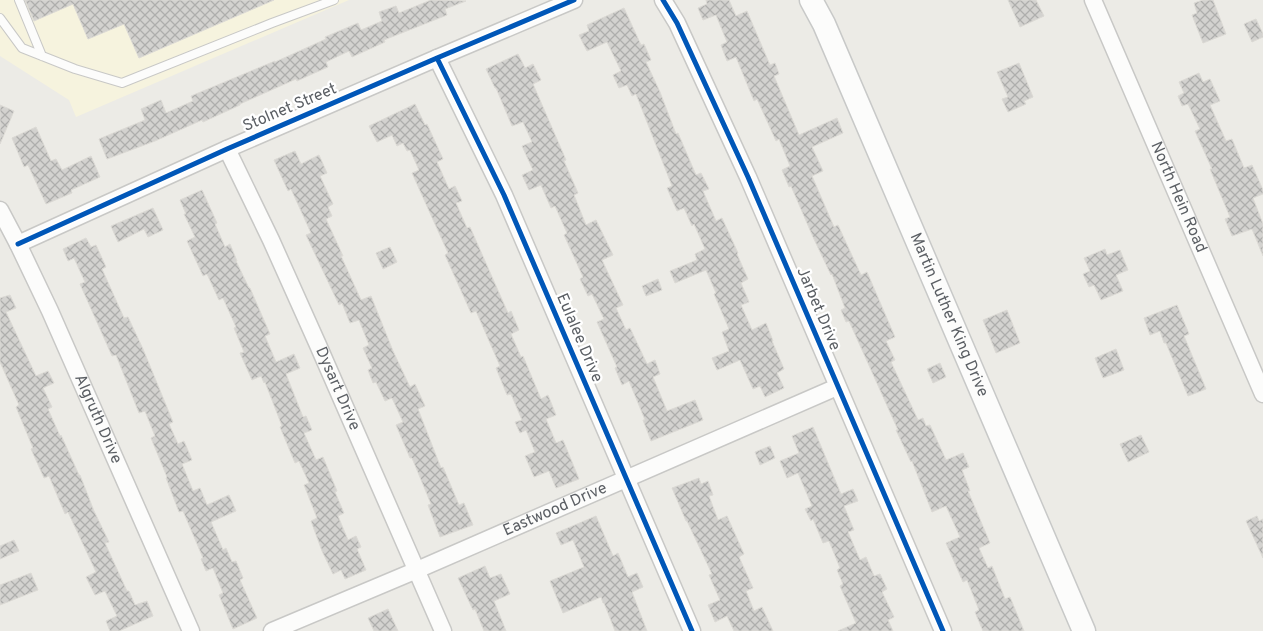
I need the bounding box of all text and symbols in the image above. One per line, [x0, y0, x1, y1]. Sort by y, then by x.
street label: Stolnet Street [240, 79, 340, 137]
street label: North Hein Road [1145, 139, 1211, 256]
street label: Martin Luther King Drive [905, 230, 993, 400]
street label: Jarbet Drive [791, 264, 845, 354]
street label: Eulalee Drive [551, 291, 607, 385]
street label: Dysart Drive [310, 344, 364, 434]
street label: Algruth Drive [69, 371, 126, 467]
street label: Eastwood Drive [500, 478, 610, 541]

